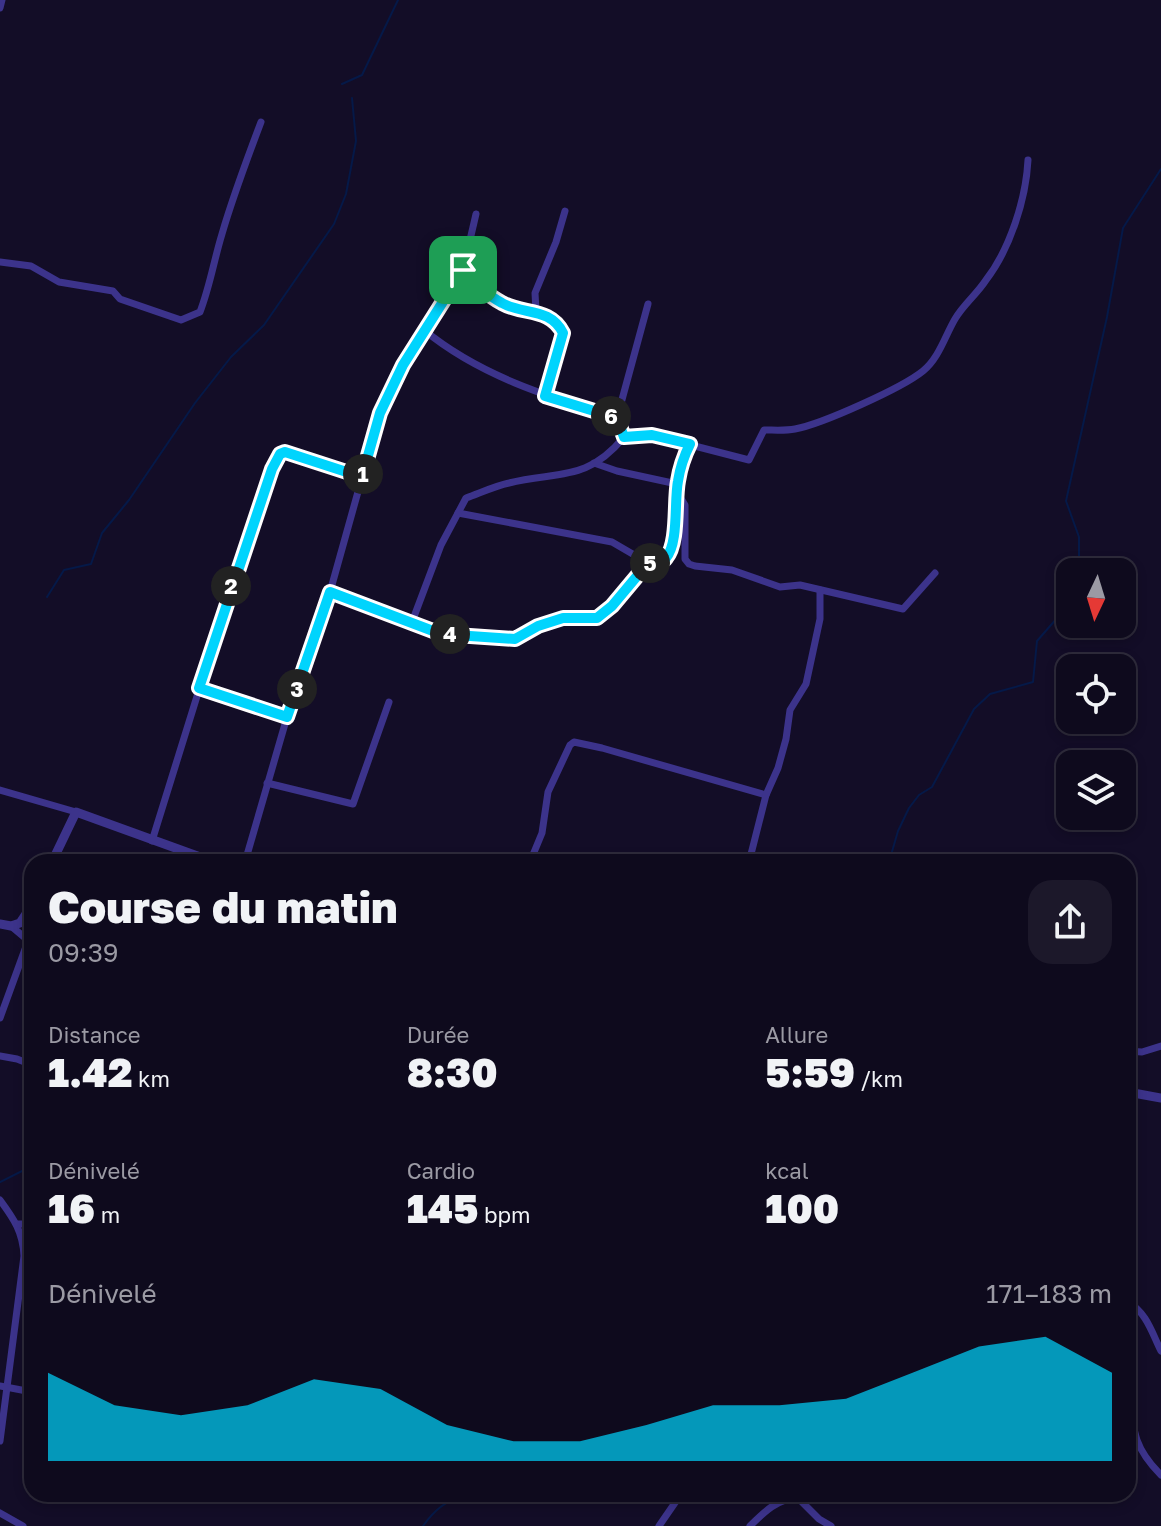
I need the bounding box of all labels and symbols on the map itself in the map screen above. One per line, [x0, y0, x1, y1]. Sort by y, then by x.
pin [429, 236, 497, 304]
pin: 6 [591, 396, 631, 436]
pin: 1 [343, 454, 383, 494]
pin: 5 [630, 543, 670, 583]
north arrow [1056, 558, 1136, 638]
pin: 2 [211, 566, 251, 606]
pin: 4 [430, 614, 470, 654]
pin: 3 [277, 669, 317, 709]

